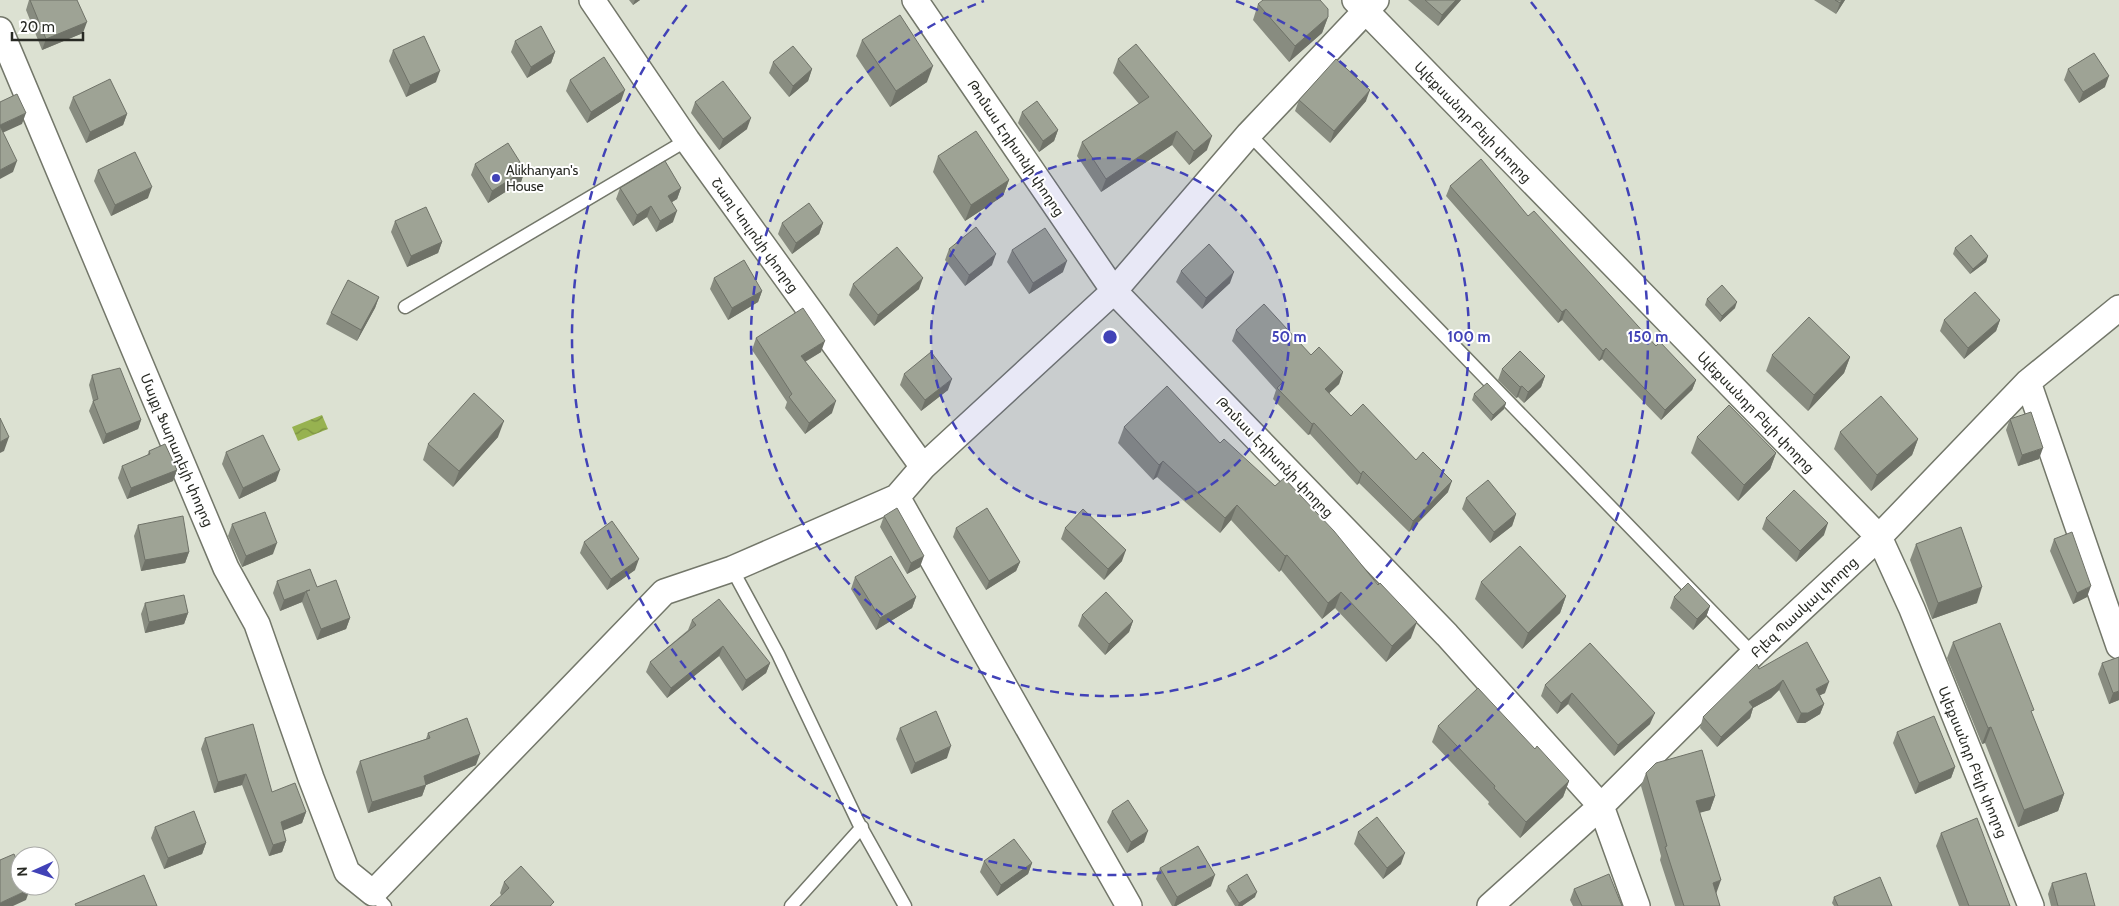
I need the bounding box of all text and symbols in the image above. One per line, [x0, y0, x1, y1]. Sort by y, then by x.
scale bar [12, 10, 84, 42]
text: 20 m [20, 18, 55, 36]
street label: Ալեքսանդր Բելի փողոց [1410, 57, 1536, 187]
street label: Թոմաս Էդիսոնի փողոց [963, 76, 1069, 220]
place label: Alikhanyan's House [506, 161, 579, 195]
marker: Alikhanyan's House [490, 172, 502, 184]
street label: Շառլ Կուլոնի փողոց [707, 174, 803, 296]
centre of rings [1101, 328, 1119, 346]
text: 50 m [1271, 328, 1307, 346]
text: 100 m [1447, 328, 1491, 346]
text: 150 m [1628, 328, 1668, 346]
street label: Ալեքսանդր Բելի փողոց [1693, 347, 1819, 477]
street label: Մայքլ Ֆարադեյի փողոց [136, 370, 218, 530]
street label: Թոմաս Էդիսոնի փողոց [1212, 393, 1338, 521]
street label: Բլեզ Պասկալ փողոց [1747, 553, 1861, 661]
street label: Ալեքսանդր Բելի փողոց [1934, 684, 2012, 840]
north arrow [10, 846, 60, 896]
text: N [13, 866, 31, 877]

